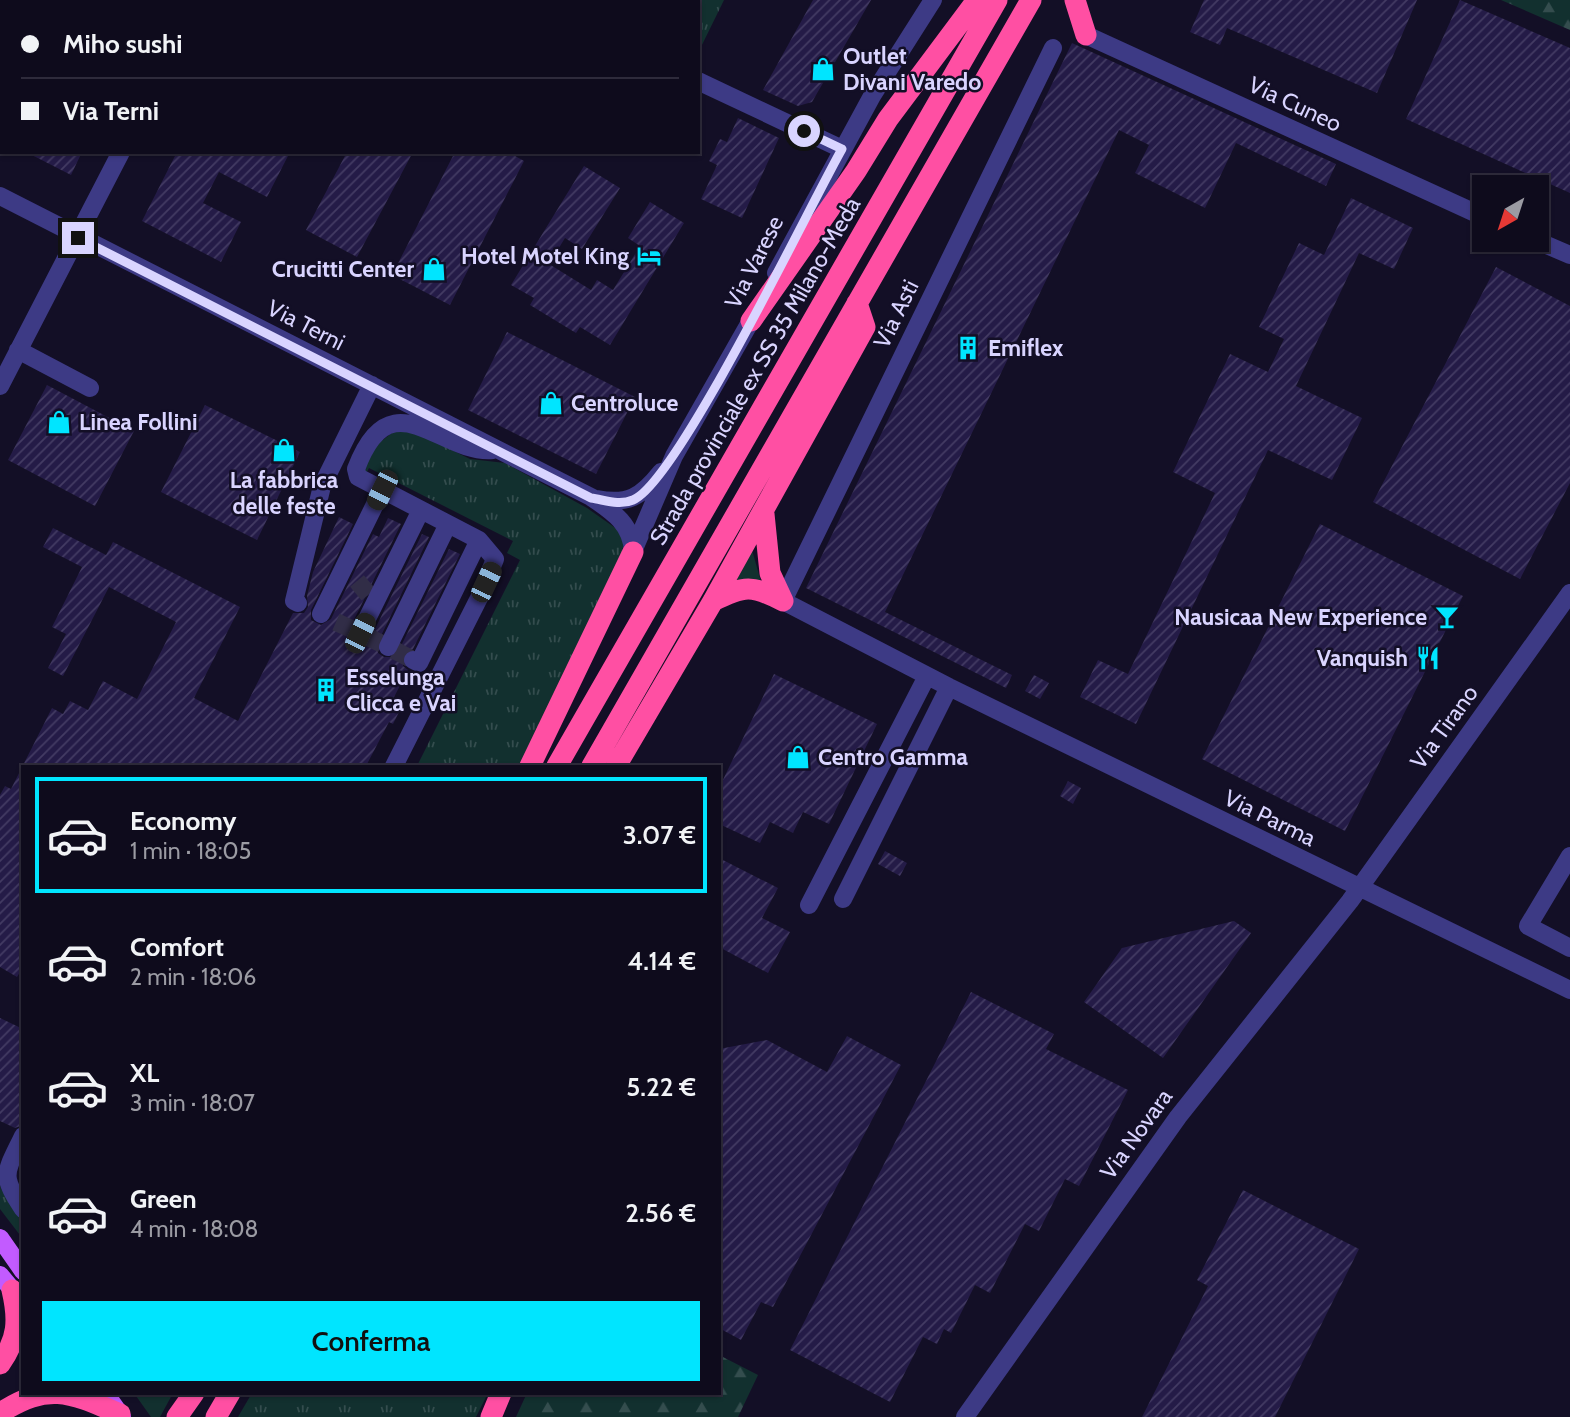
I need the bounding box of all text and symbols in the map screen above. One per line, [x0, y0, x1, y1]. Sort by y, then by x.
text: Miho sushi [63, 28, 183, 60]
place label: Outlet Divani Varedo [843, 42, 981, 96]
shop icon: Outlet Divani Varedo [809, 55, 837, 83]
street label: Via Cuneo [1244, 70, 1346, 138]
text: Via Terni [63, 95, 159, 127]
route start [788, 115, 820, 147]
north arrow [1472, 175, 1549, 252]
map controls [1472, 175, 1549, 252]
street label: Strada provinciale ex SS 35 Milano-Meda [644, 192, 866, 550]
street label: Via Varese [719, 211, 789, 313]
route end [62, 222, 94, 254]
place label: Hotel Motel King [461, 242, 629, 270]
hotel icon: Hotel Motel King [635, 242, 663, 270]
place label: Crucitti Center [272, 255, 414, 283]
shop icon: Crucitti Center [420, 255, 448, 283]
street label: Via Asti [868, 275, 924, 353]
street label: Via Terni [263, 294, 349, 356]
building icon: Emiflex [954, 334, 982, 362]
place label: Emiflex [988, 334, 1064, 362]
shop icon: Centroluce [537, 389, 565, 417]
place label: Centroluce [571, 389, 679, 417]
shop icon: Linea Follini [45, 408, 73, 436]
place label: Linea Follini [79, 408, 197, 436]
shop icon: La fabbrica delle feste [270, 436, 298, 464]
place label: La fabbrica delle feste [230, 466, 339, 520]
car [364, 467, 401, 513]
car [468, 559, 505, 605]
place label: Nausicaa New Experience [1174, 603, 1427, 631]
bar icon: Nausicaa New Experience [1433, 603, 1461, 631]
car [342, 610, 379, 656]
place label: Vanquish [1317, 644, 1408, 672]
restaurant icon: Vanquish [1414, 644, 1442, 672]
place label: Esselunga Clicca e Vai [346, 663, 456, 717]
building icon: Esselunga Clicca e Vai [312, 676, 340, 704]
street label: Via Tirano [1404, 680, 1484, 774]
shop icon: Centro Gamma [784, 743, 812, 771]
place label: Centro Gamma [818, 743, 968, 771]
street label: Via Parma [1220, 784, 1320, 852]
icon: car [46, 804, 109, 867]
text: Economy [130, 805, 236, 837]
text: 3.07 € [623, 819, 696, 851]
text: 1 min · 18:05 [130, 837, 251, 865]
icon: car [46, 930, 109, 993]
text: Comfort [130, 931, 224, 963]
text: 4.14 € [628, 945, 696, 977]
text: 2 min · 18:06 [130, 963, 256, 991]
icon: car [46, 1056, 109, 1119]
text: XL [130, 1057, 159, 1089]
text: 5.22 € [626, 1071, 696, 1103]
street label: Via Novara [1094, 1083, 1178, 1185]
text: 3 min · 18:07 [130, 1089, 255, 1117]
icon: car [46, 1182, 109, 1245]
text: Green [130, 1183, 197, 1215]
text: 2.56 € [625, 1197, 696, 1229]
text: 4 min · 18:08 [130, 1215, 258, 1243]
button: Conferma [42, 1301, 700, 1381]

